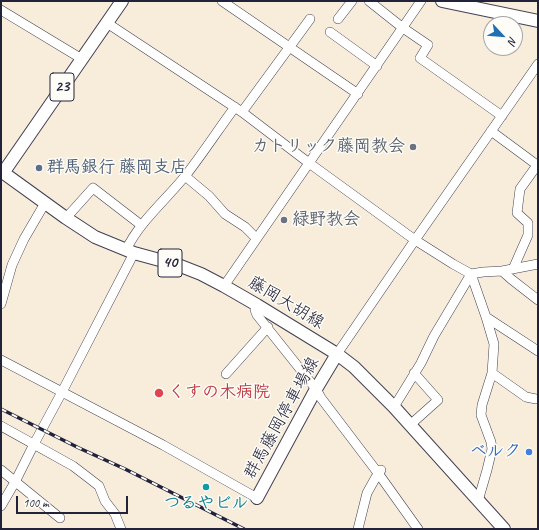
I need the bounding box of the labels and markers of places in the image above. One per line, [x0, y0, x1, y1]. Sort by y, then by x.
place label: カトリック藤岡教会 [252, 137, 405, 157]
marker: カトリック藤岡教会 [408, 142, 418, 152]
place label: 群馬銀行 藤岡支店 [47, 158, 187, 178]
marker: 群馬銀行 藤岡支店 [34, 163, 44, 173]
place label: 緑野教会 [292, 210, 360, 230]
marker: 緑野教会 [279, 215, 289, 225]
place label: くすの木病院 [168, 383, 270, 403]
marker: くすの木病院 [153, 387, 165, 399]
place label: ベルク [470, 442, 521, 462]
marker: ベルク [524, 447, 534, 457]
marker: つるやビル [201, 482, 211, 492]
place label: つるやビル [164, 494, 248, 514]

